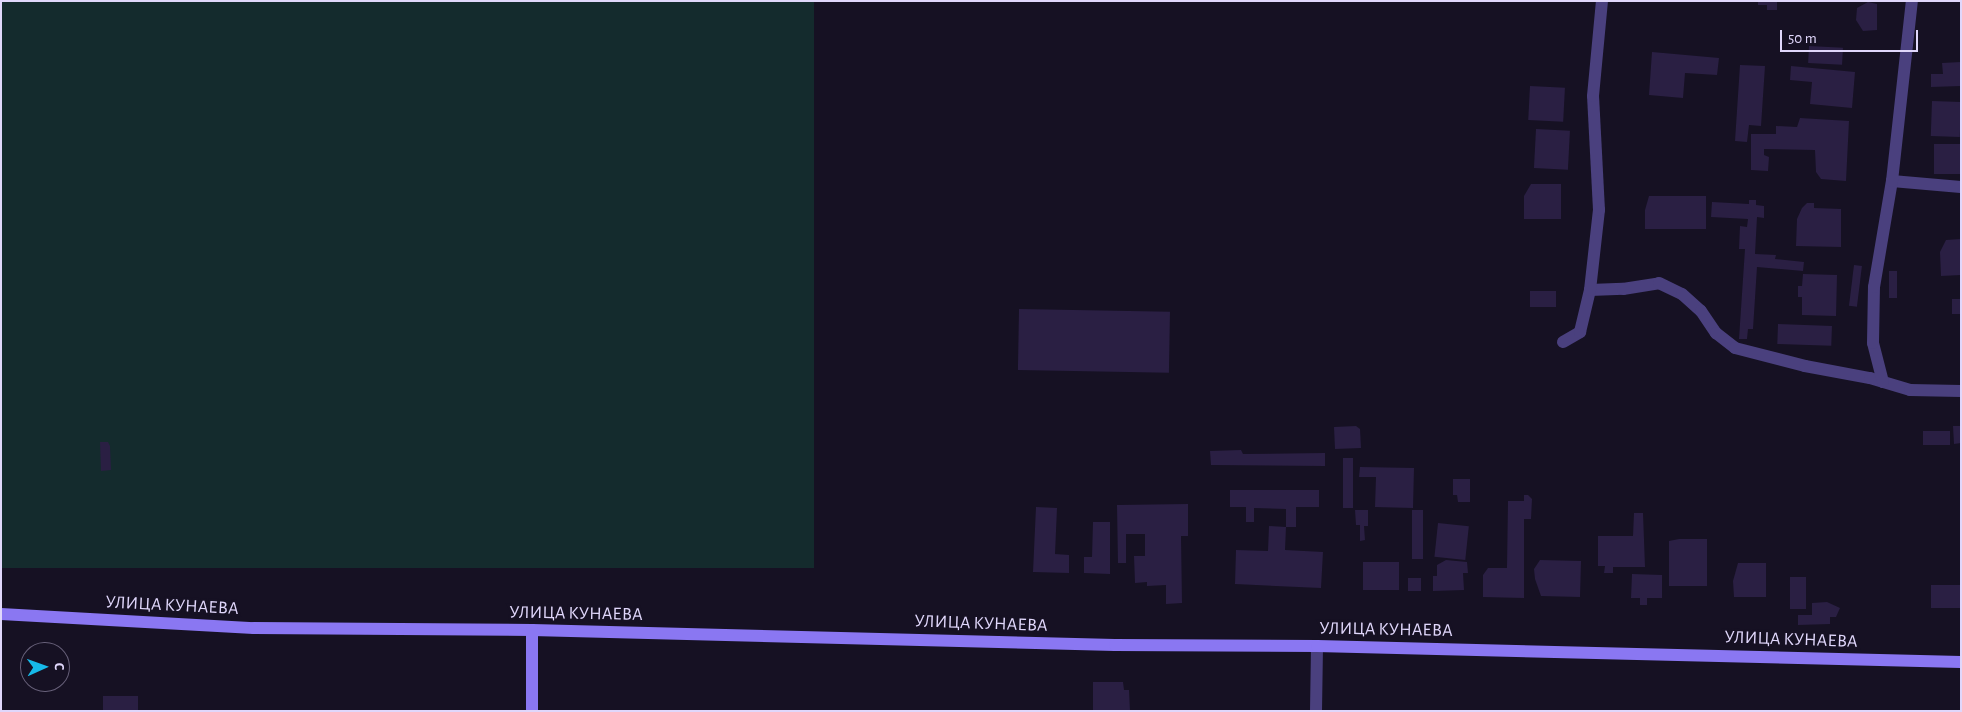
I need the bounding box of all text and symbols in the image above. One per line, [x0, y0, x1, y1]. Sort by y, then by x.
scale bar [1782, 20, 1920, 52]
text: 50 m [1788, 31, 1817, 46]
street label: УЛИЦА КУНАЕВА [105, 592, 239, 620]
street label: УЛИЦА КУНАЕВА [509, 602, 643, 626]
street label: УЛИЦА КУНАЕВА [914, 611, 1048, 637]
street label: УЛИЦА КУНАЕВА [1319, 618, 1453, 642]
street label: УЛИЦА КУНАЕВА [1724, 627, 1858, 653]
north arrow [20, 642, 70, 692]
text: С [52, 662, 66, 671]

